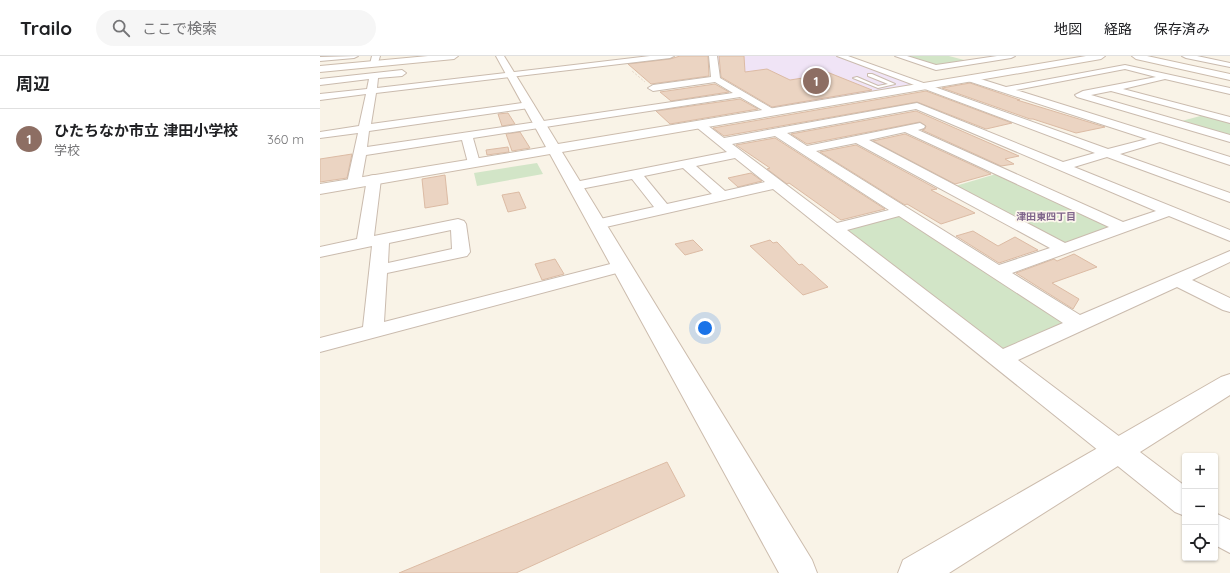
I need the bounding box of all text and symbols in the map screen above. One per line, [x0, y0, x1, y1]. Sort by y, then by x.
search box [96, 10, 376, 46]
text: Trailo [20, 16, 72, 40]
icon: search [110, 17, 132, 39]
text: ここで検索 [142, 19, 217, 38]
text: 地図 [1054, 20, 1082, 38]
text: 経路 [1104, 20, 1132, 38]
text: 保存済み [1154, 20, 1210, 38]
pin: 1 [803, 66, 829, 96]
text: 周辺 [16, 73, 50, 94]
text: ひたちなか市立 津田小学校 [54, 121, 238, 140]
text: 1 [26, 131, 32, 147]
text: 360 m [267, 131, 304, 147]
text: 学校 [54, 142, 80, 158]
district label: 津田東四丁目 [1016, 210, 1076, 223]
your location [695, 318, 715, 338]
map controls [1182, 453, 1218, 561]
button: + [1182, 453, 1218, 489]
button: − [1182, 489, 1218, 525]
button: locate [1182, 525, 1218, 561]

